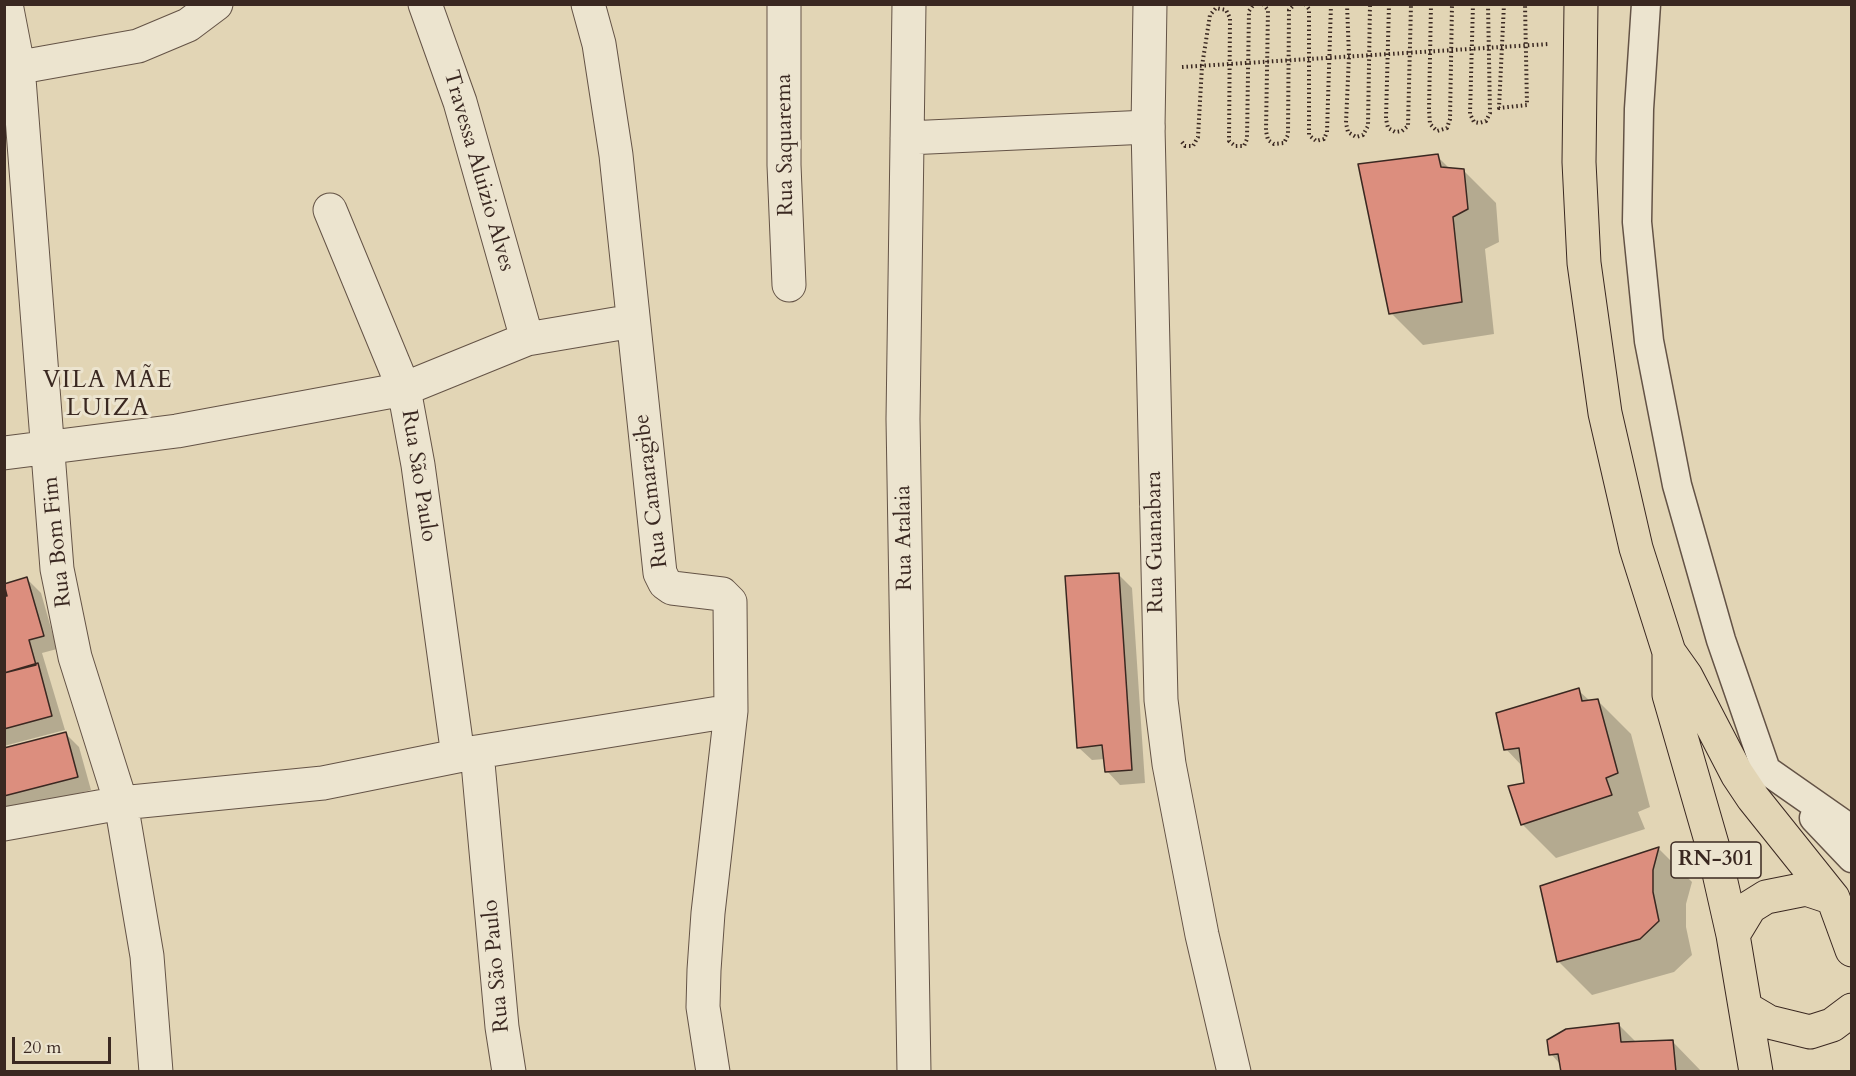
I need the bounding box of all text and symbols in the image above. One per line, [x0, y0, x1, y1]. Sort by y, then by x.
street label: Travessa Aluizio Alves [437, 67, 519, 275]
street label: Rua Saquarema [772, 73, 800, 217]
district label: VILA MÃE LUIZA [43, 367, 173, 423]
street label: Rua São Paulo [395, 408, 441, 544]
street label: Rua Camaragibe [629, 412, 675, 570]
street label: Rua Guanabara [1142, 470, 1170, 614]
street label: Rua Bom Fim [38, 475, 78, 609]
street label: Rua Atalaia [891, 485, 919, 591]
road number: RN-301 [1671, 842, 1761, 878]
street label: Rua São Paulo [478, 899, 516, 1033]
scale bar [15, 1025, 114, 1063]
text: 20 m [23, 1035, 62, 1060]

